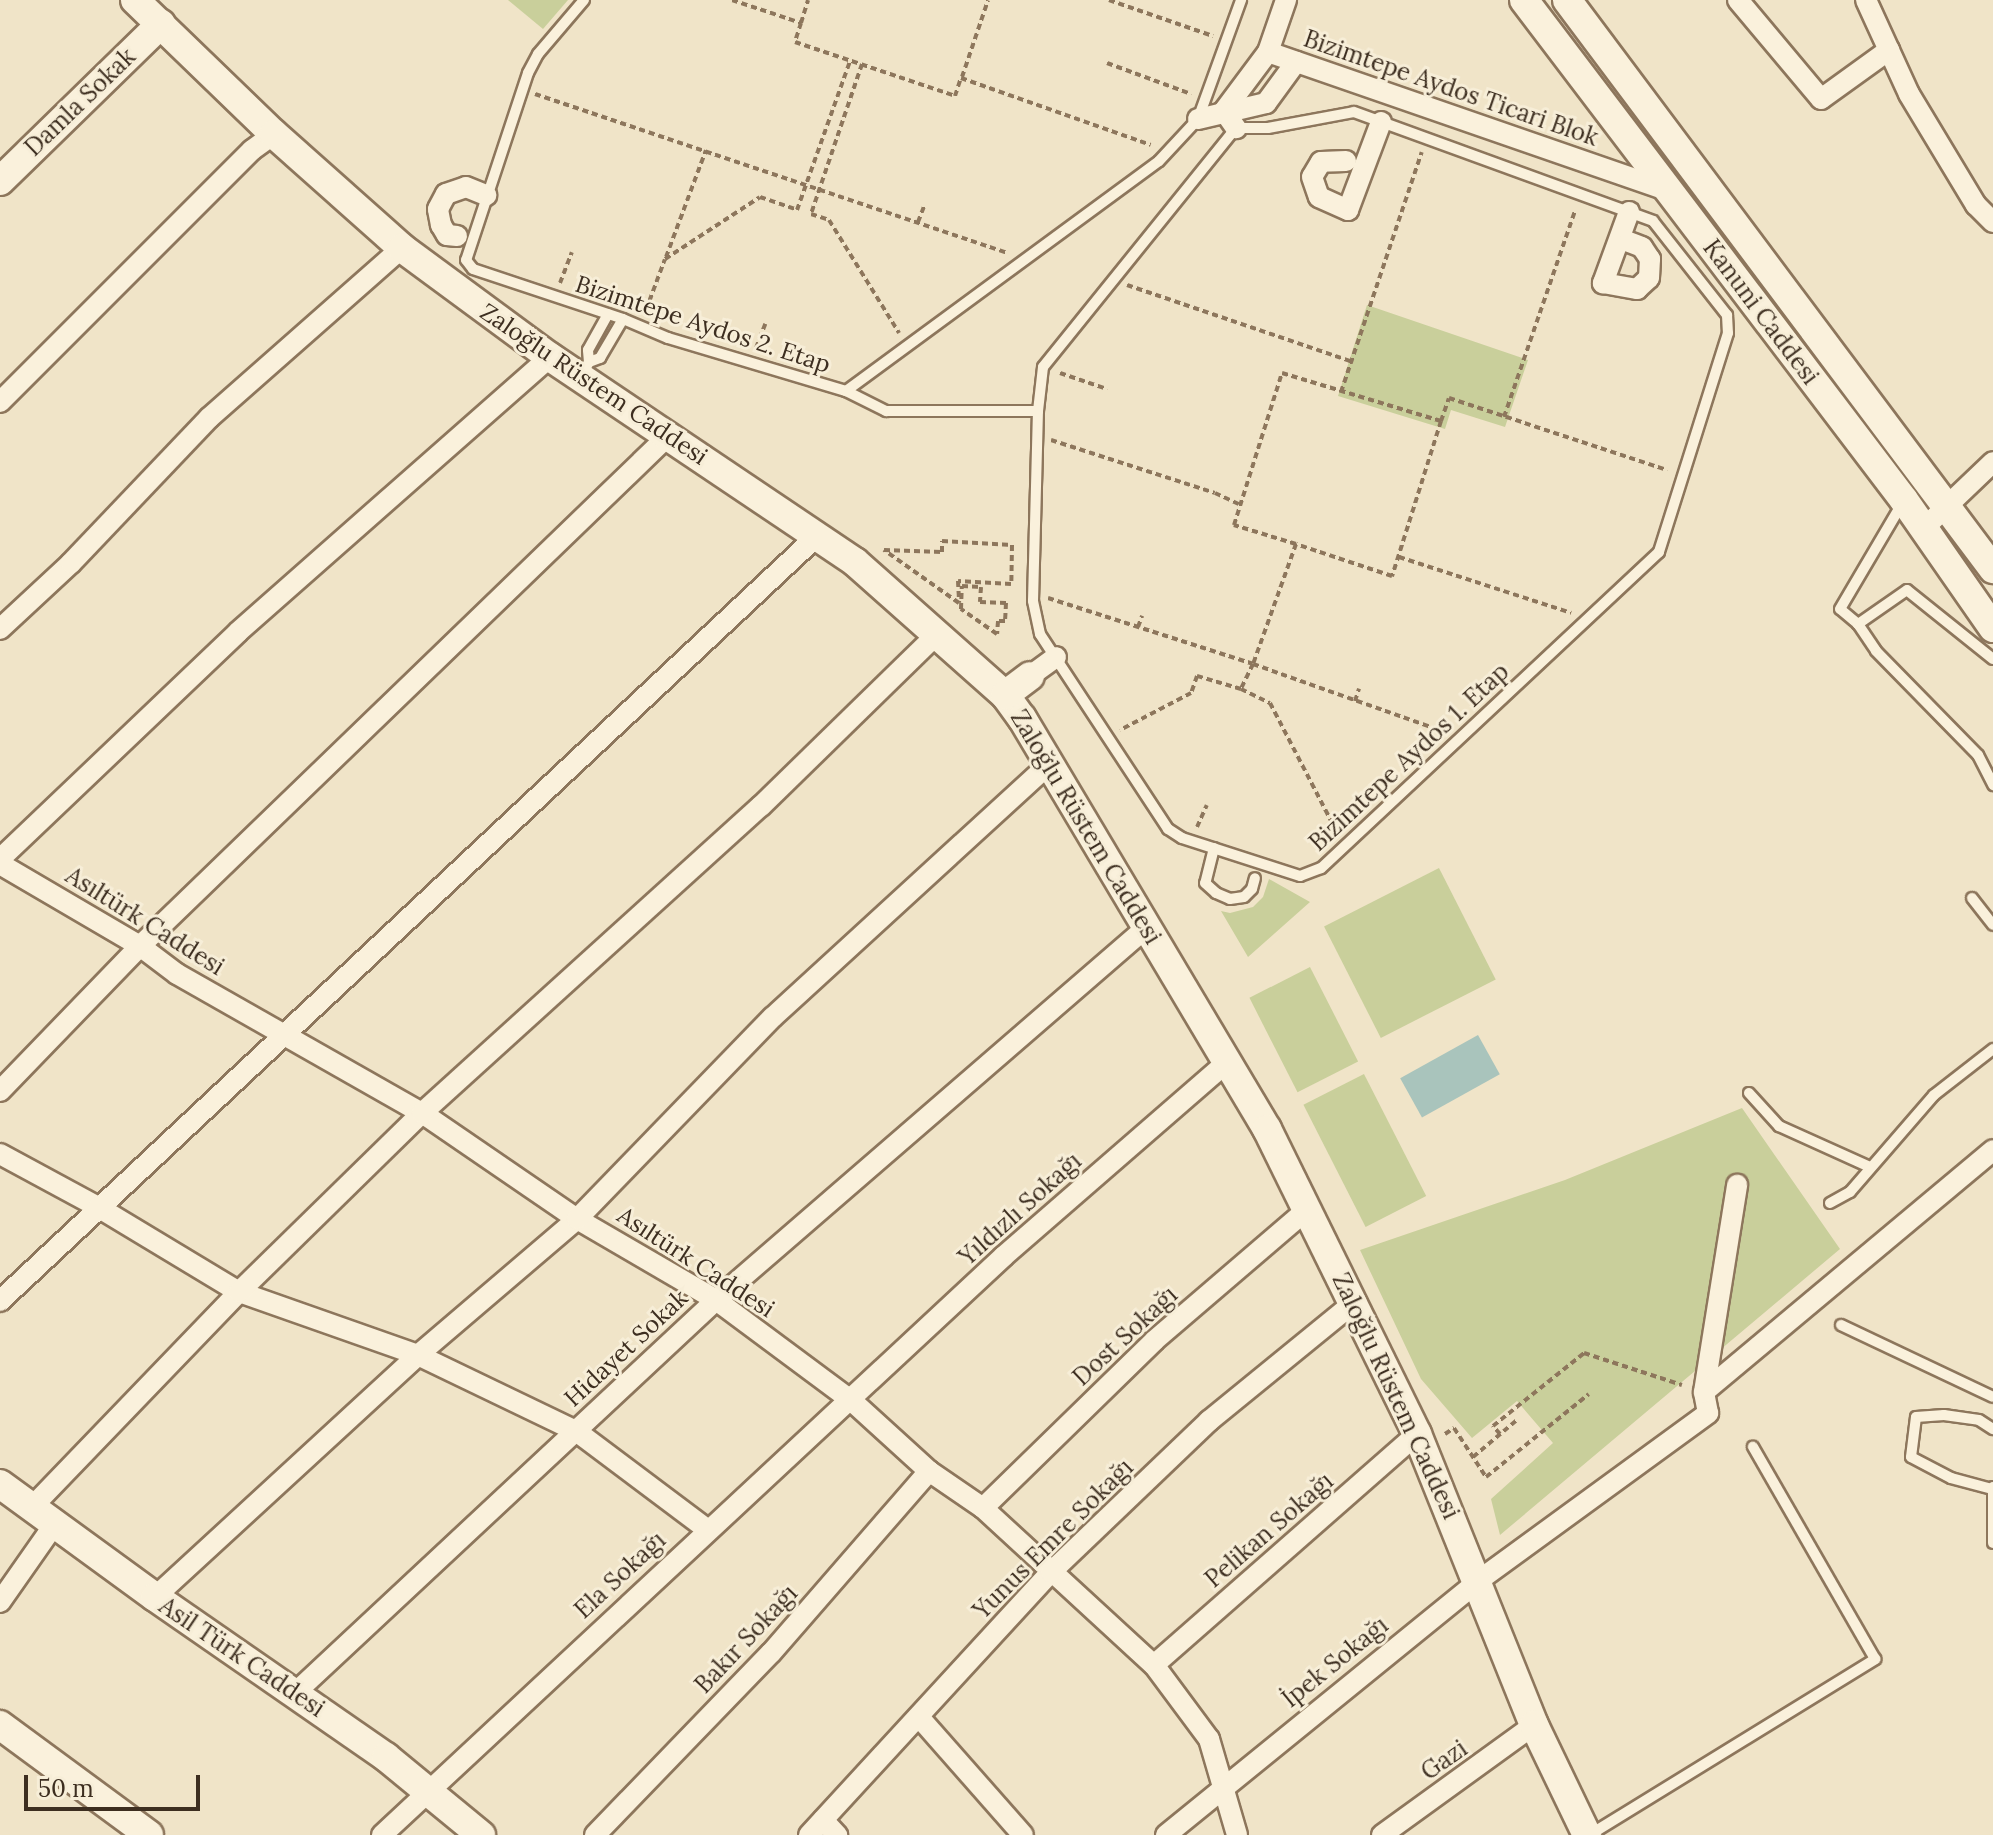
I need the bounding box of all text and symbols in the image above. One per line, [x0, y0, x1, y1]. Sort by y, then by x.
street label: Bizimtepe Aydos Ticari Blok [1300, 24, 1602, 152]
street label: Damla Sokak [19, 42, 141, 162]
street label: Kanuni Caddesi [1697, 234, 1825, 390]
street label: Bizimtepe Aydos 2. Etap [572, 269, 834, 379]
street label: Zaloğlu Rüstem Caddesi [475, 297, 713, 471]
street label: Bizimtepe Aydos 1. Etap [1303, 657, 1515, 857]
street label: Zaloğlu Rüstem Caddesi [1005, 705, 1167, 949]
street label: Asıltürk Caddesi [61, 861, 229, 981]
street label: Yıldızlı Sokağı [953, 1147, 1087, 1271]
street label: Asıltürk Caddesi [612, 1201, 780, 1323]
street label: Zaloğlu Rüstem Caddesi [1326, 1269, 1466, 1523]
street label: Dost Sokağı [1067, 1280, 1183, 1392]
street label: Hidayet Sokak [558, 1283, 694, 1413]
street label: Yunus Emre Sokağı [967, 1453, 1139, 1625]
street label: Pelikan Sokağı [1199, 1467, 1339, 1593]
street label: Ela Sokağı [569, 1526, 671, 1624]
street label: Bakır Sokağı [689, 1579, 803, 1699]
street label: Asil Türk Caddesi [154, 1591, 330, 1723]
street label: İpek Sokağı [1276, 1611, 1394, 1713]
street label: Gazi [1415, 1734, 1473, 1786]
scale bar [28, 1759, 204, 1809]
text: 50 m [38, 1773, 94, 1804]

